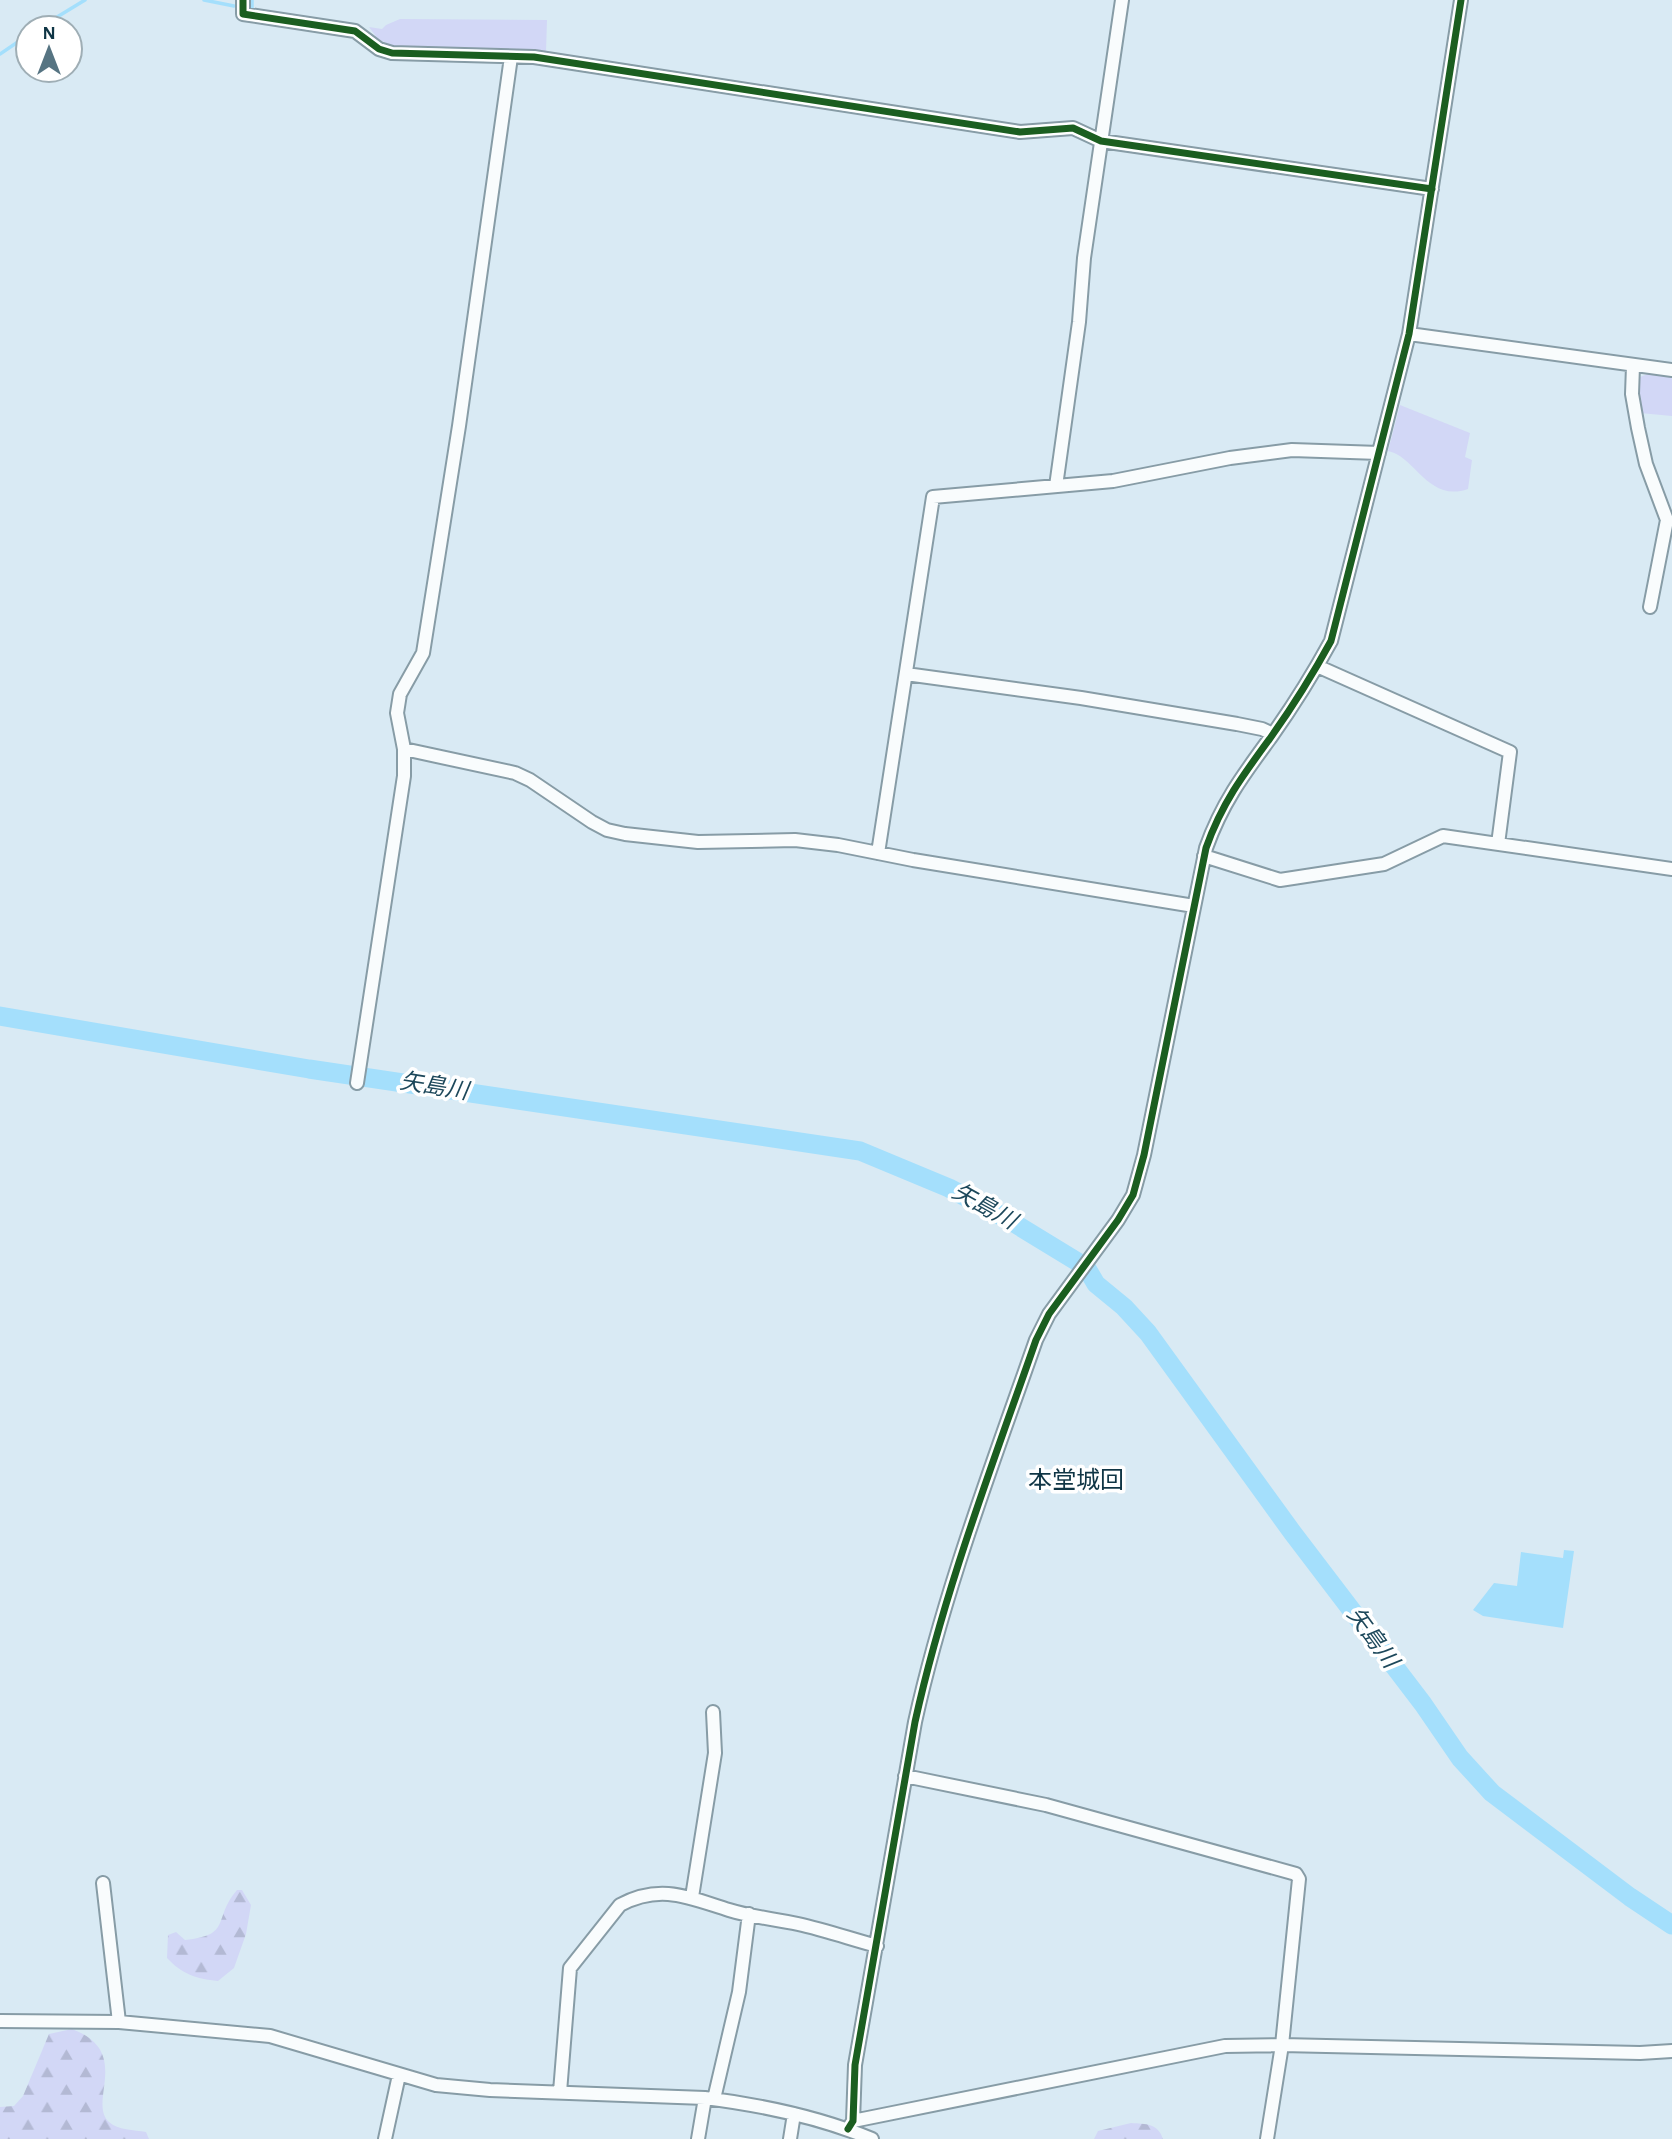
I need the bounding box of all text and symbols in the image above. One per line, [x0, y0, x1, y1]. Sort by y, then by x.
north arrow [14, 14, 84, 84]
text: N [42, 24, 56, 43]
water label: 矢島川 [398, 1068, 473, 1104]
water label: 矢島川 [948, 1178, 1023, 1235]
district label: 本堂城回 [1028, 1467, 1124, 1493]
water label: 矢島川 [1342, 1602, 1405, 1675]

